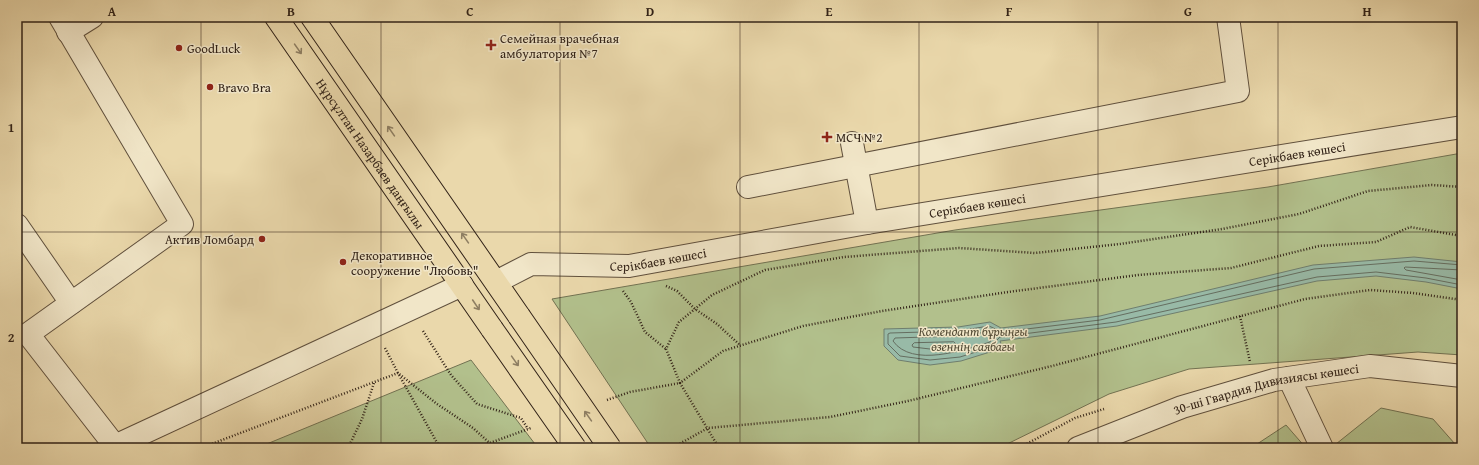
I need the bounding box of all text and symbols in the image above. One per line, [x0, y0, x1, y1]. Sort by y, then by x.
text: A [108, 2, 117, 21]
text: B [287, 2, 295, 21]
text: C [466, 2, 474, 21]
text: D [646, 2, 654, 21]
text: E [826, 2, 833, 21]
text: F [1006, 2, 1013, 21]
text: G [1184, 2, 1192, 21]
text: H [1362, 2, 1372, 21]
place label: Семейная врачебная амбулатория №7 [500, 29, 619, 63]
place label: GoodLuck [187, 39, 241, 58]
marker: Семейная врачебная амбулатория №7 [485, 39, 497, 51]
marker: GoodLuck [174, 43, 184, 53]
one-way arrow [294, 43, 302, 54]
street label: Нұрсұлтан Назарбаев даңғылы [311, 75, 429, 233]
place label: Bravo Bra [218, 78, 272, 97]
marker: Bravo Bra [205, 82, 215, 92]
text: 1 [8, 118, 14, 137]
one-way arrow [387, 126, 395, 137]
place label: МСЧ №2 [836, 128, 883, 147]
marker: МСЧ №2 [821, 131, 833, 143]
street label: Серікбаев көшесі [1248, 137, 1347, 171]
street label: Серікбаев көшесі [928, 188, 1028, 223]
place label: Актив Ломбард [165, 230, 254, 249]
one-way arrow [461, 233, 469, 244]
marker: Актив Ломбард [257, 234, 267, 244]
street label: Серікбаев көшесі [610, 243, 708, 276]
place label: Декоративное сооружение "Любовь" [350, 246, 478, 280]
marker: Декоративное сооружение "Любовь" [338, 257, 348, 267]
one-way arrow [472, 300, 480, 311]
park label: Комендант бұрыңғы өзеннің саябағы [919, 322, 1027, 356]
text: 2 [8, 328, 15, 347]
one-way arrow [511, 355, 519, 366]
street label: 30-ші Гвардия Дивизиясы көшесі [1170, 359, 1360, 420]
one-way arrow [584, 411, 592, 422]

